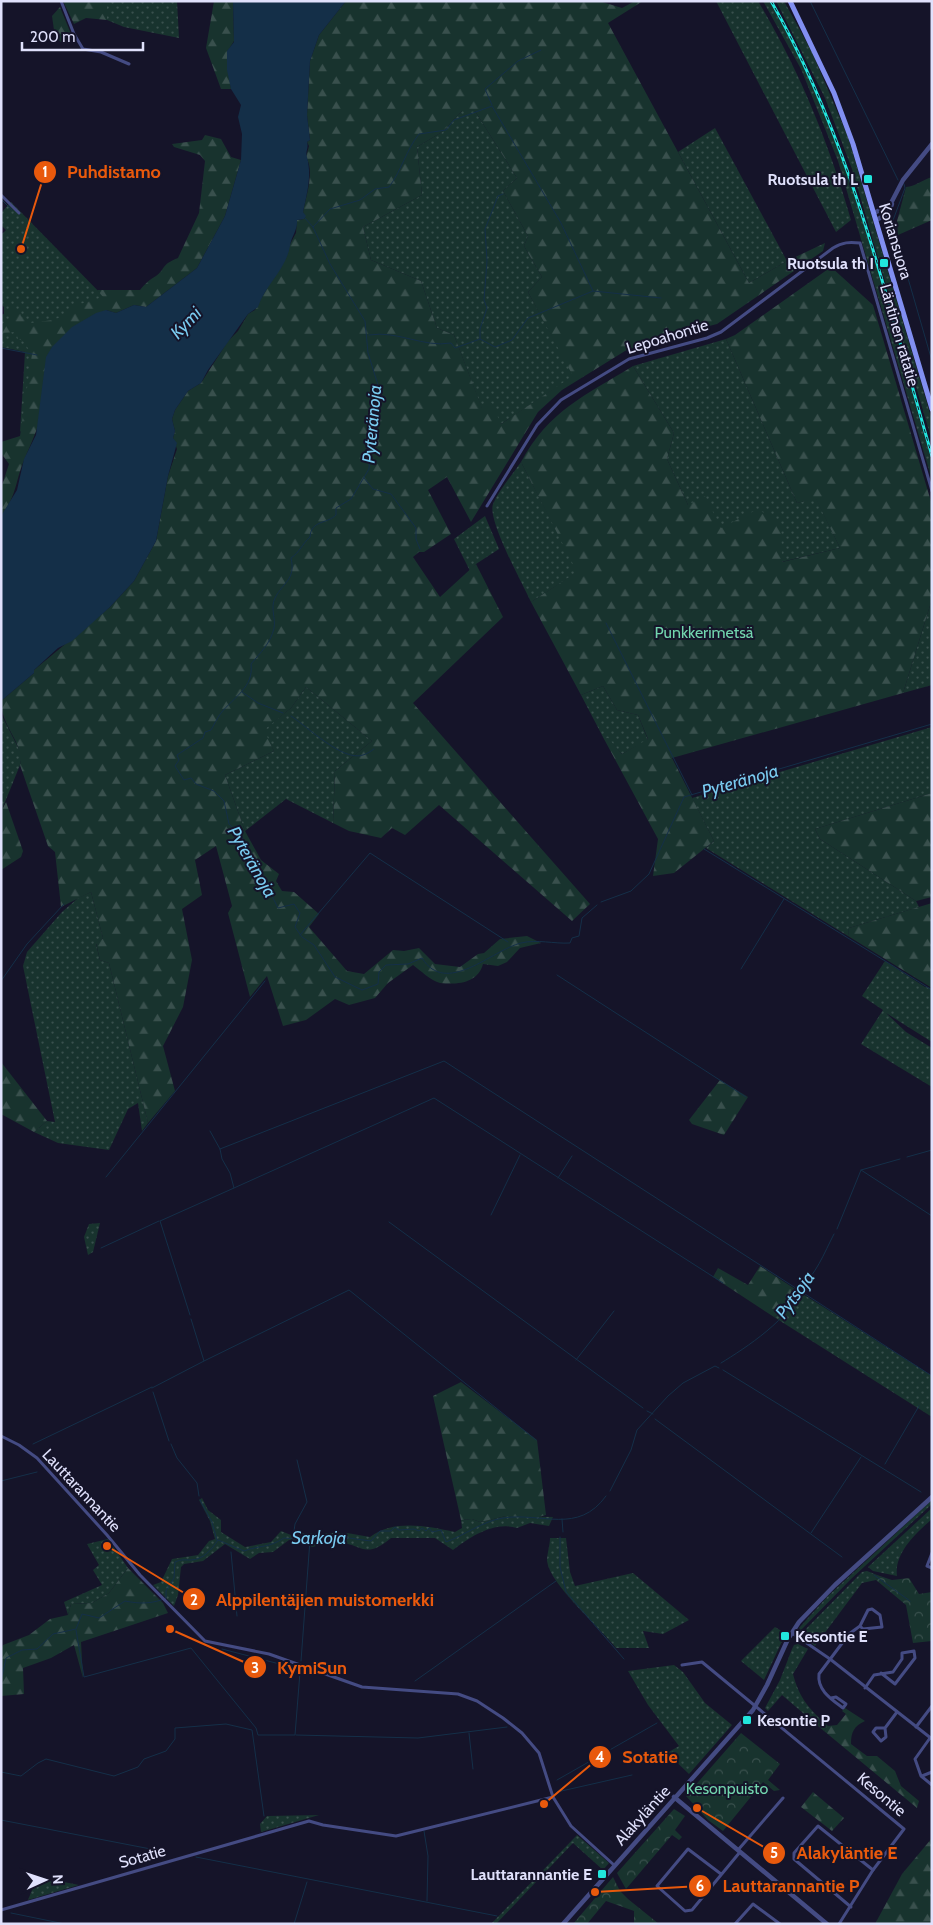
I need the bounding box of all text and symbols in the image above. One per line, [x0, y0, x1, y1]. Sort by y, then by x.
scale bar [22, 20, 144, 52]
text: 200 m [30, 28, 75, 46]
callout: Puhdistamo [32, 155, 171, 188]
text: Puhdistamo [67, 161, 161, 183]
text: 1 [42, 163, 48, 181]
place label: Ruotsula th L [768, 170, 858, 189]
marker: Ruotsula th L [862, 173, 874, 185]
street label: Koriansuora [875, 201, 916, 282]
place label: Ruotsula th I [787, 254, 874, 273]
marker: Ruotsula th I [878, 257, 890, 269]
street label: Läntinen ratatie [876, 282, 923, 388]
water label: Kymi [166, 302, 207, 343]
street label: Lepoahontie [624, 315, 710, 358]
water label: Pyteränoja [358, 384, 386, 464]
park label: Punkkerimetsä [655, 623, 754, 642]
water label: Pyteränoja [699, 760, 781, 802]
water label: Pyteränoja [223, 822, 281, 902]
water label: Pytsoja [770, 1267, 820, 1323]
street label: Lauttarannantie [38, 1445, 125, 1536]
water label: Sarkoja [291, 1527, 347, 1549]
callout: Alppilentäjien muistomerkki [181, 1583, 444, 1616]
text: Alppilentäjien muistomerkki [216, 1589, 434, 1611]
text: 2 [190, 1591, 198, 1609]
place label: Kesontie E [795, 1627, 868, 1646]
marker: Kesontie E [779, 1630, 791, 1642]
callout: KymiSun [242, 1651, 357, 1684]
text: KymiSun [277, 1657, 347, 1679]
text: 3 [251, 1659, 259, 1677]
place label: Kesontie P [757, 1711, 831, 1730]
marker: Kesontie P [741, 1714, 753, 1726]
callout: Sotatie [588, 1740, 688, 1773]
text: Sotatie [622, 1746, 678, 1768]
text: 4 [595, 1748, 605, 1766]
street label: Kesontie [853, 1768, 910, 1820]
park label: Kesonpuisto [686, 1779, 768, 1798]
street label: Alakyläntie [611, 1782, 674, 1849]
callout: Alakyläntie E [762, 1836, 907, 1869]
street label: Sotatie [116, 1841, 168, 1872]
text: Alakyläntie E [797, 1842, 897, 1864]
text: 5 [770, 1844, 778, 1862]
north arrow [20, 1855, 70, 1905]
place label: Lauttarannantie E [470, 1865, 592, 1884]
marker: Lauttarannantie E [596, 1868, 608, 1880]
callout: Lauttarannantie P [687, 1869, 870, 1902]
text: N [49, 1874, 67, 1885]
text: Lauttarannantie P [722, 1875, 860, 1897]
text: 6 [696, 1877, 704, 1895]

